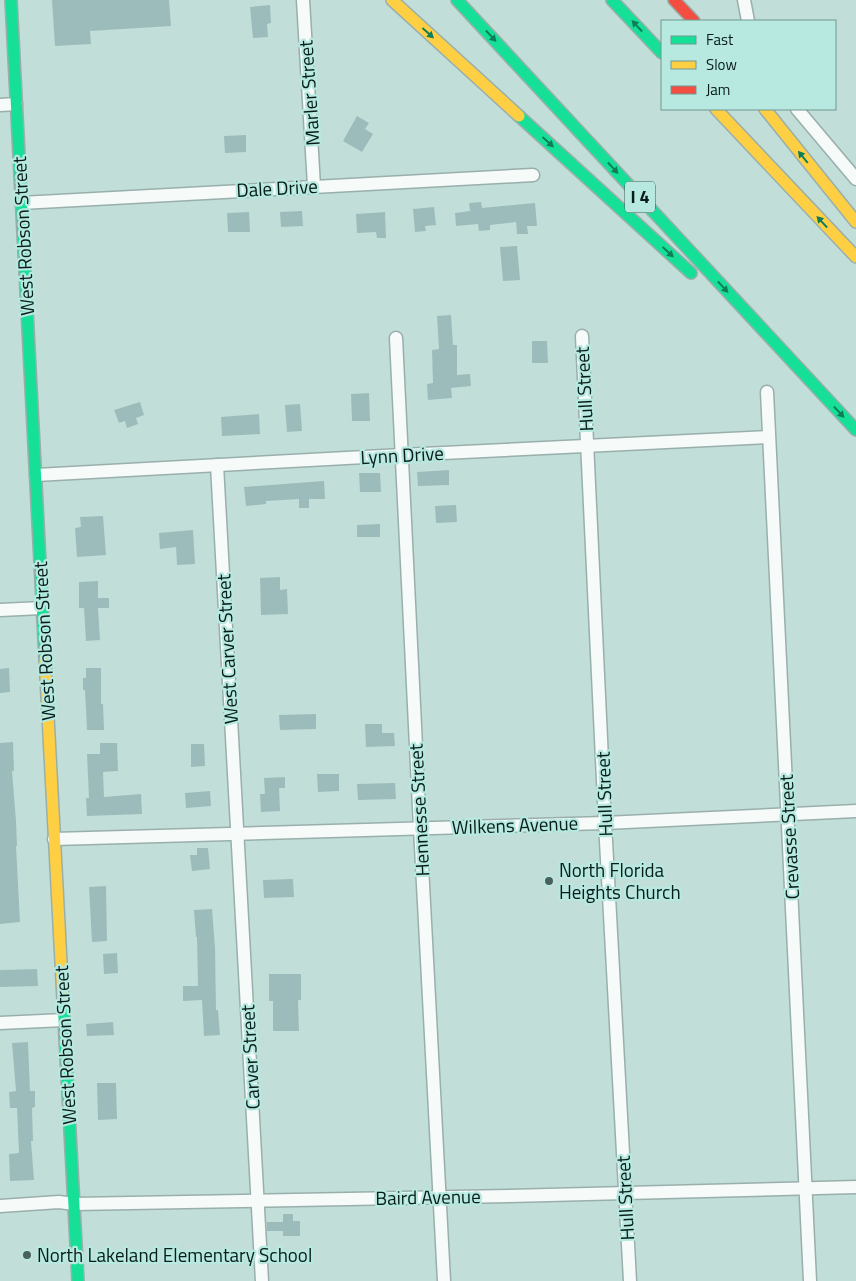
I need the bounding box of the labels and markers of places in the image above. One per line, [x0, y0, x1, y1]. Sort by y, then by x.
place label: North Florida Heights Church [559, 855, 681, 906]
marker: North Florida Heights Church [543, 875, 555, 887]
place label: North Lakeland Elementary School [37, 1240, 312, 1269]
marker: North Lakeland Elementary School [21, 1249, 33, 1261]

